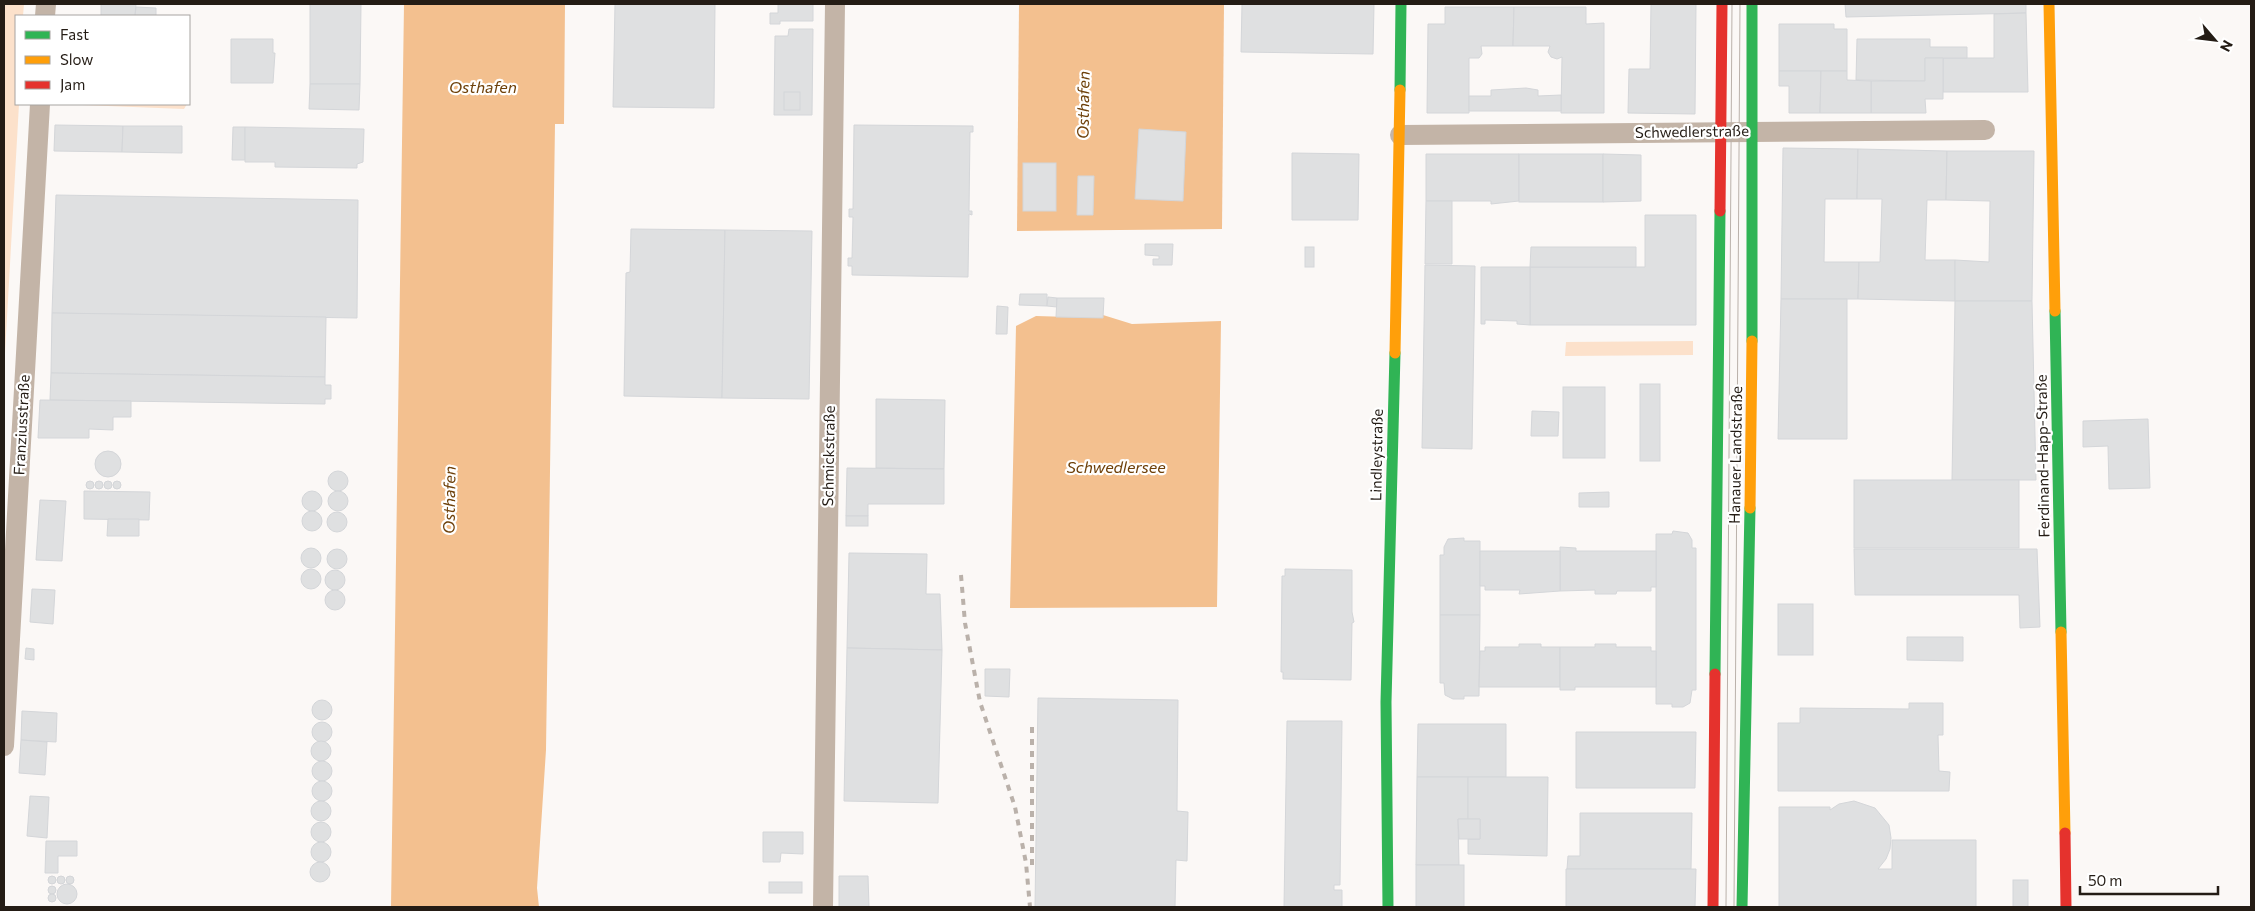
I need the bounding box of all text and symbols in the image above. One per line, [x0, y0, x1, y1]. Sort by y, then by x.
legend [15, 15, 190, 105]
north arrow [2190, 15, 2240, 65]
text: Fast [60, 25, 89, 43]
text: N [2217, 38, 2237, 55]
text: Slow [60, 50, 93, 68]
water label: Osthafen [1072, 71, 1093, 139]
text: Jam [60, 75, 85, 93]
water label: Osthafen [449, 77, 517, 96]
street label: Schwedlerstraße [1635, 121, 1749, 141]
street label: Franziusstraße [9, 374, 33, 476]
street label: Ferdinand-Happ-Straße [2032, 374, 2052, 538]
street label: Hanauer Landstraße [1725, 386, 1745, 524]
street label: Schmickstraße [818, 405, 838, 507]
street label: Lindleystraße [1366, 408, 1386, 501]
water label: Schwedlersee [1066, 457, 1166, 476]
water label: Osthafen [438, 466, 459, 534]
scale bar [2080, 864, 2218, 896]
text: 50 m [2088, 871, 2122, 889]

